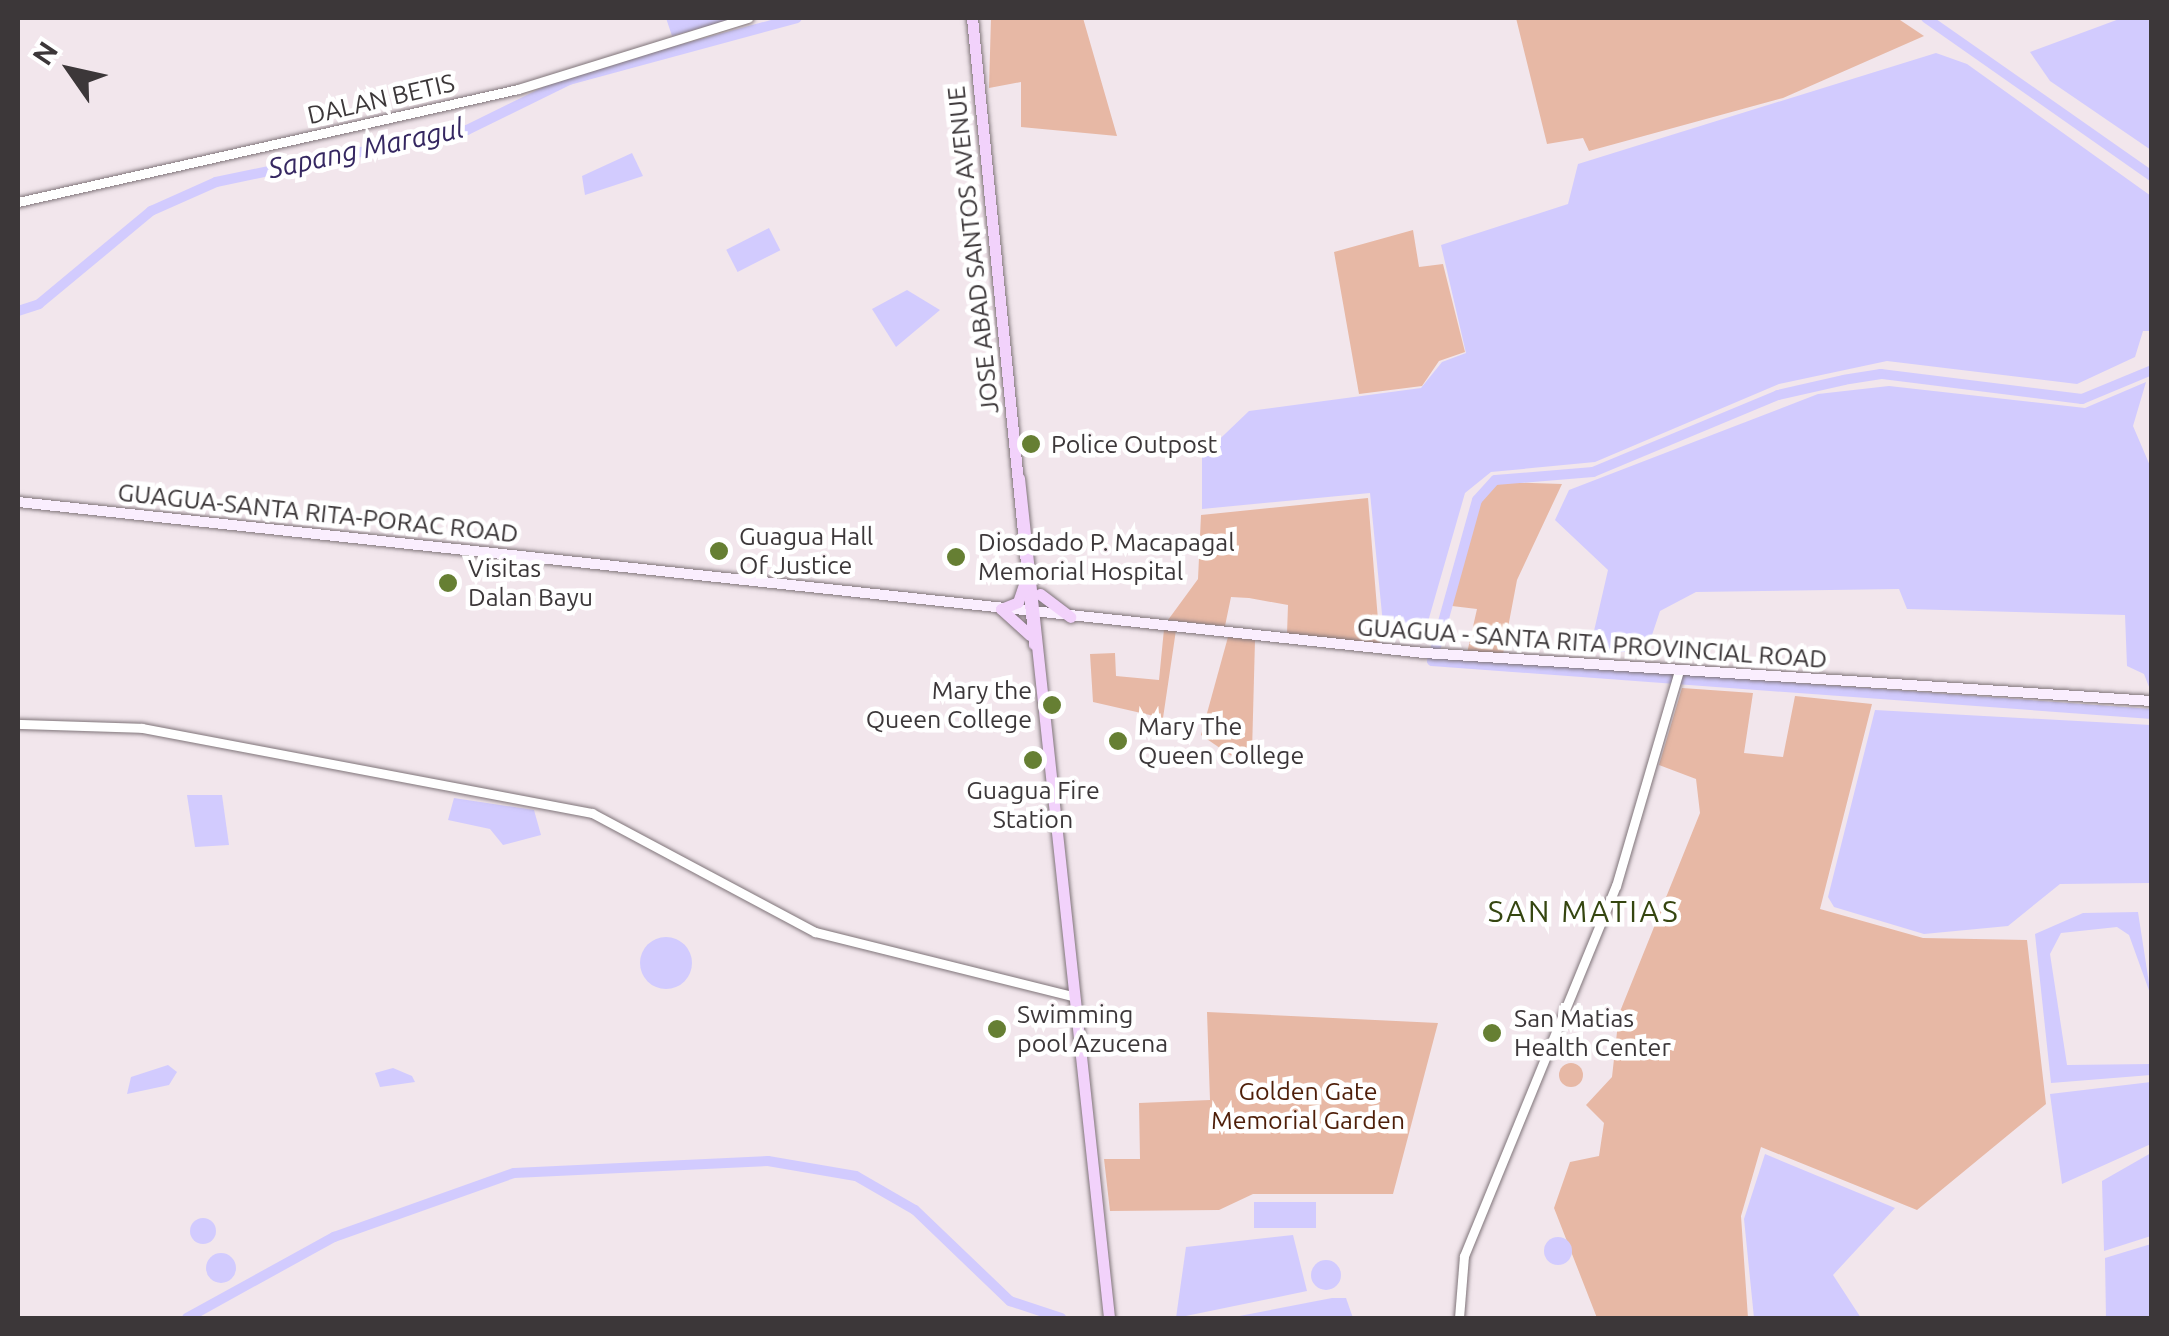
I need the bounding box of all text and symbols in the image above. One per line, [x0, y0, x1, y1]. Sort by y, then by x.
north arrow [20, 20, 120, 120]
text: N [26, 36, 63, 70]
street label: DALAN BETIS [304, 67, 458, 131]
street label: JOSE ABAD SANTOS AVENUE [941, 85, 1005, 415]
water label: Sapang Maragul [265, 111, 467, 185]
place label: Police Outpost [1051, 429, 1217, 459]
marker: Police Outpost [1020, 433, 1042, 455]
street label: GUAGUA-SANTA RITA-PORAC ROAD [116, 477, 520, 549]
place label: Guagua Hall Of Justice [739, 522, 873, 581]
place label: Diosdado P. Macapagal Memorial Hospital [978, 528, 1235, 587]
marker: Guagua Hall Of Justice [708, 540, 730, 562]
marker: Diosdado P. Macapagal Memorial Hospital [943, 544, 969, 570]
place label: Visitas Dalan Bayu [468, 554, 593, 613]
marker: Visitas Dalan Bayu [437, 572, 459, 594]
street label: GUAGUA - SANTA RITA PROVINCIAL ROAD [1356, 612, 1828, 674]
place label: Mary the Queen College [866, 676, 1032, 735]
marker: Mary the Queen College [1041, 694, 1063, 716]
place label: Mary The Queen College [1138, 712, 1304, 771]
marker: Mary The Queen College [1107, 730, 1129, 752]
marker: Guagua Fire Station [1022, 749, 1044, 771]
place label: Guagua Fire Station [966, 776, 1100, 835]
district label: SAN MATIAS [1488, 893, 1680, 929]
place label: Swimming pool Azucena [1017, 1000, 1168, 1059]
place label: San Matias Health Center [1514, 1004, 1671, 1063]
marker: Swimming pool Azucena [986, 1018, 1008, 1040]
marker: San Matias Health Center [1479, 1020, 1505, 1046]
park label: Golden Gate Memorial Garden [1211, 1077, 1405, 1136]

